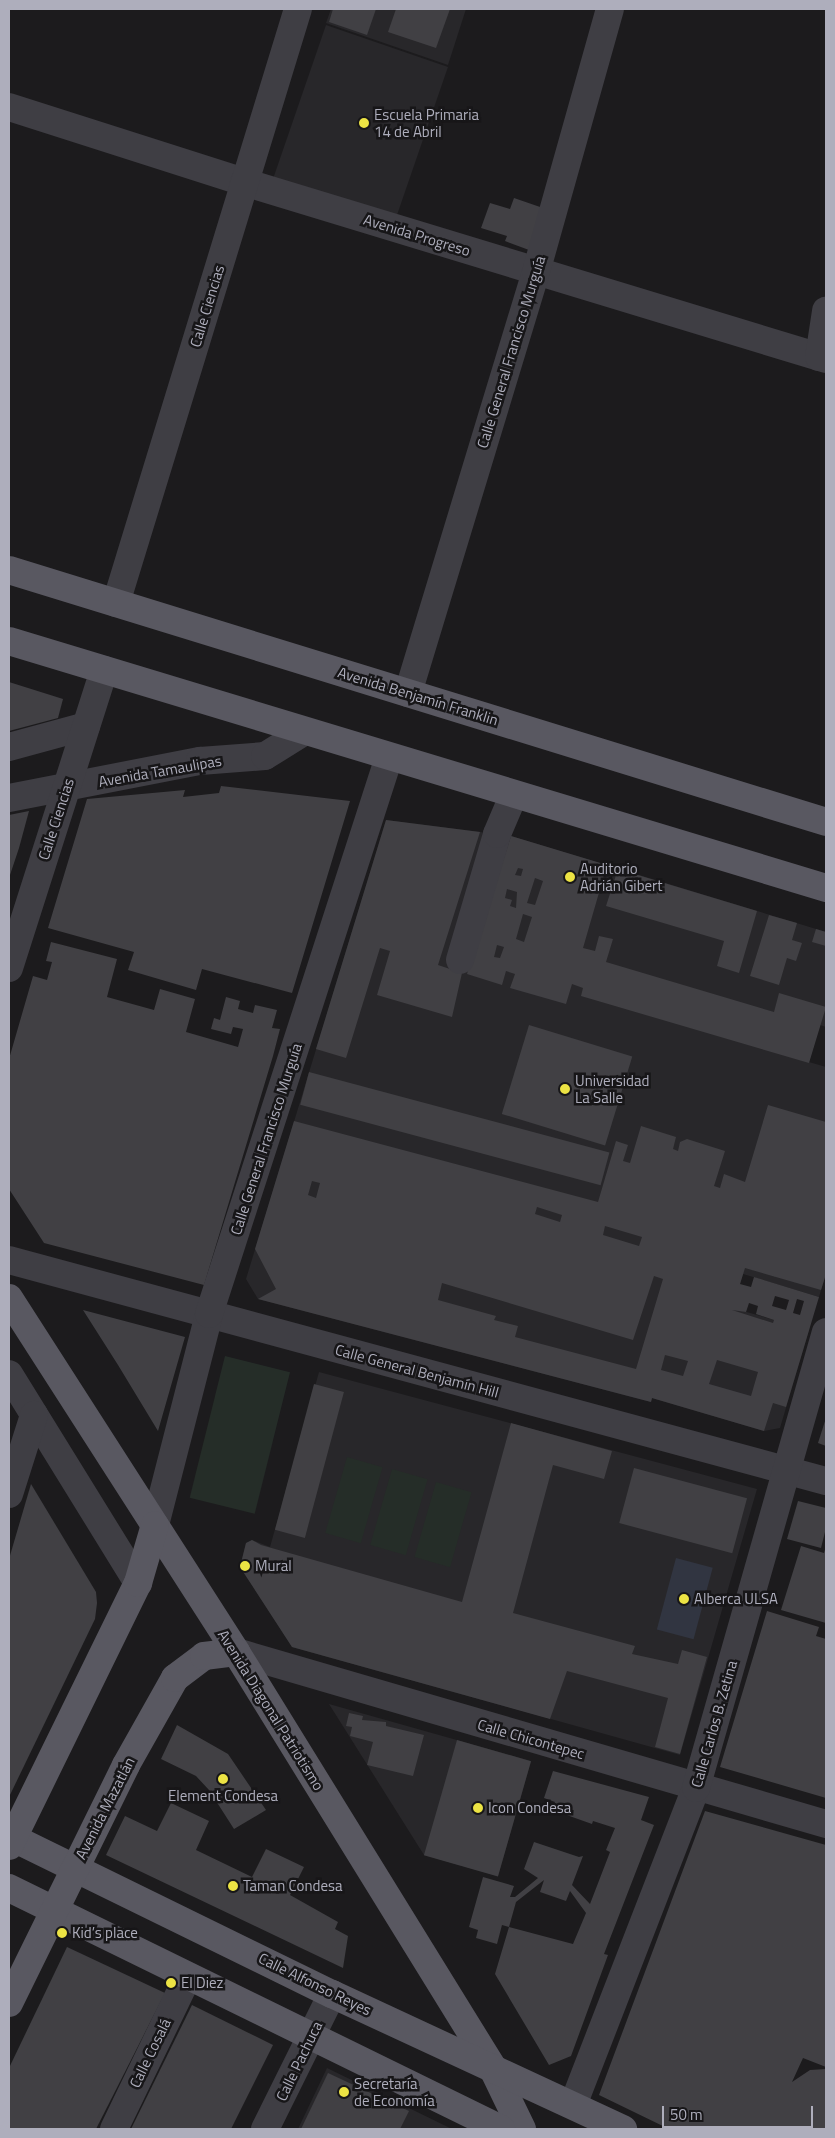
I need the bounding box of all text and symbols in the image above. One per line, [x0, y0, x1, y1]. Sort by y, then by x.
place label: Escuela Primaria 14 de Abril [374, 105, 479, 140]
marker: Escuela Primaria 14 de Abril [358, 117, 370, 129]
street label: Avenida Progreso [362, 210, 472, 260]
street label: Calle General Francisco Murguía [473, 254, 549, 450]
street label: Calle Ciencias [186, 263, 228, 349]
street label: Avenida Benjamín Franklin [336, 663, 500, 729]
street label: Avenida Tamaulipas [97, 751, 223, 791]
street label: Calle Ciencias [34, 776, 78, 862]
place label: Auditorio Adrián Gibert [580, 859, 663, 894]
marker: Auditorio Adrián Gibert [564, 871, 576, 883]
street label: Calle General Francisco Murguía [226, 1041, 306, 1237]
place label: Universidad La Salle [575, 1071, 649, 1106]
marker: Universidad La Salle [559, 1083, 571, 1095]
street label: Calle General Benjamín Hill [333, 1340, 501, 1402]
place label: Mural [255, 1557, 292, 1575]
marker: Mural [239, 1560, 251, 1572]
place label: Alberca ULSA [694, 1590, 778, 1608]
marker: Alberca ULSA [678, 1593, 690, 1605]
street label: Avenida Diagonal Patriotismo [214, 1626, 328, 1794]
street label: Calle Carlos B. Zetina [687, 1658, 741, 1790]
street label: Calle Chicontepec [476, 1715, 586, 1763]
street label: Avenida Mazatlán [72, 1754, 138, 1862]
marker: Element Condesa [217, 1773, 229, 1785]
place label: Element Condesa [168, 1787, 278, 1805]
place label: Icon Condesa [488, 1799, 571, 1817]
marker: Icon Condesa [472, 1802, 484, 1814]
place label: Taman Condesa [243, 1877, 342, 1895]
marker: Taman Condesa [227, 1880, 239, 1892]
place label: Kid’s place [72, 1924, 138, 1942]
marker: Kid’s place [56, 1927, 68, 1939]
street label: Calle Alfonso Reyes [256, 1949, 374, 2019]
place label: El Diez [181, 1974, 223, 1992]
marker: El Diez [165, 1977, 177, 1989]
street label: Calle Cosalá [125, 2015, 175, 2091]
street label: Calle Pachuca [272, 2018, 326, 2104]
place label: Secretaría de Economía [354, 2074, 435, 2109]
marker: Secretaría de Economía [338, 2086, 350, 2098]
scale bar [665, 2096, 816, 2128]
text: 50 m [670, 2103, 703, 2126]

